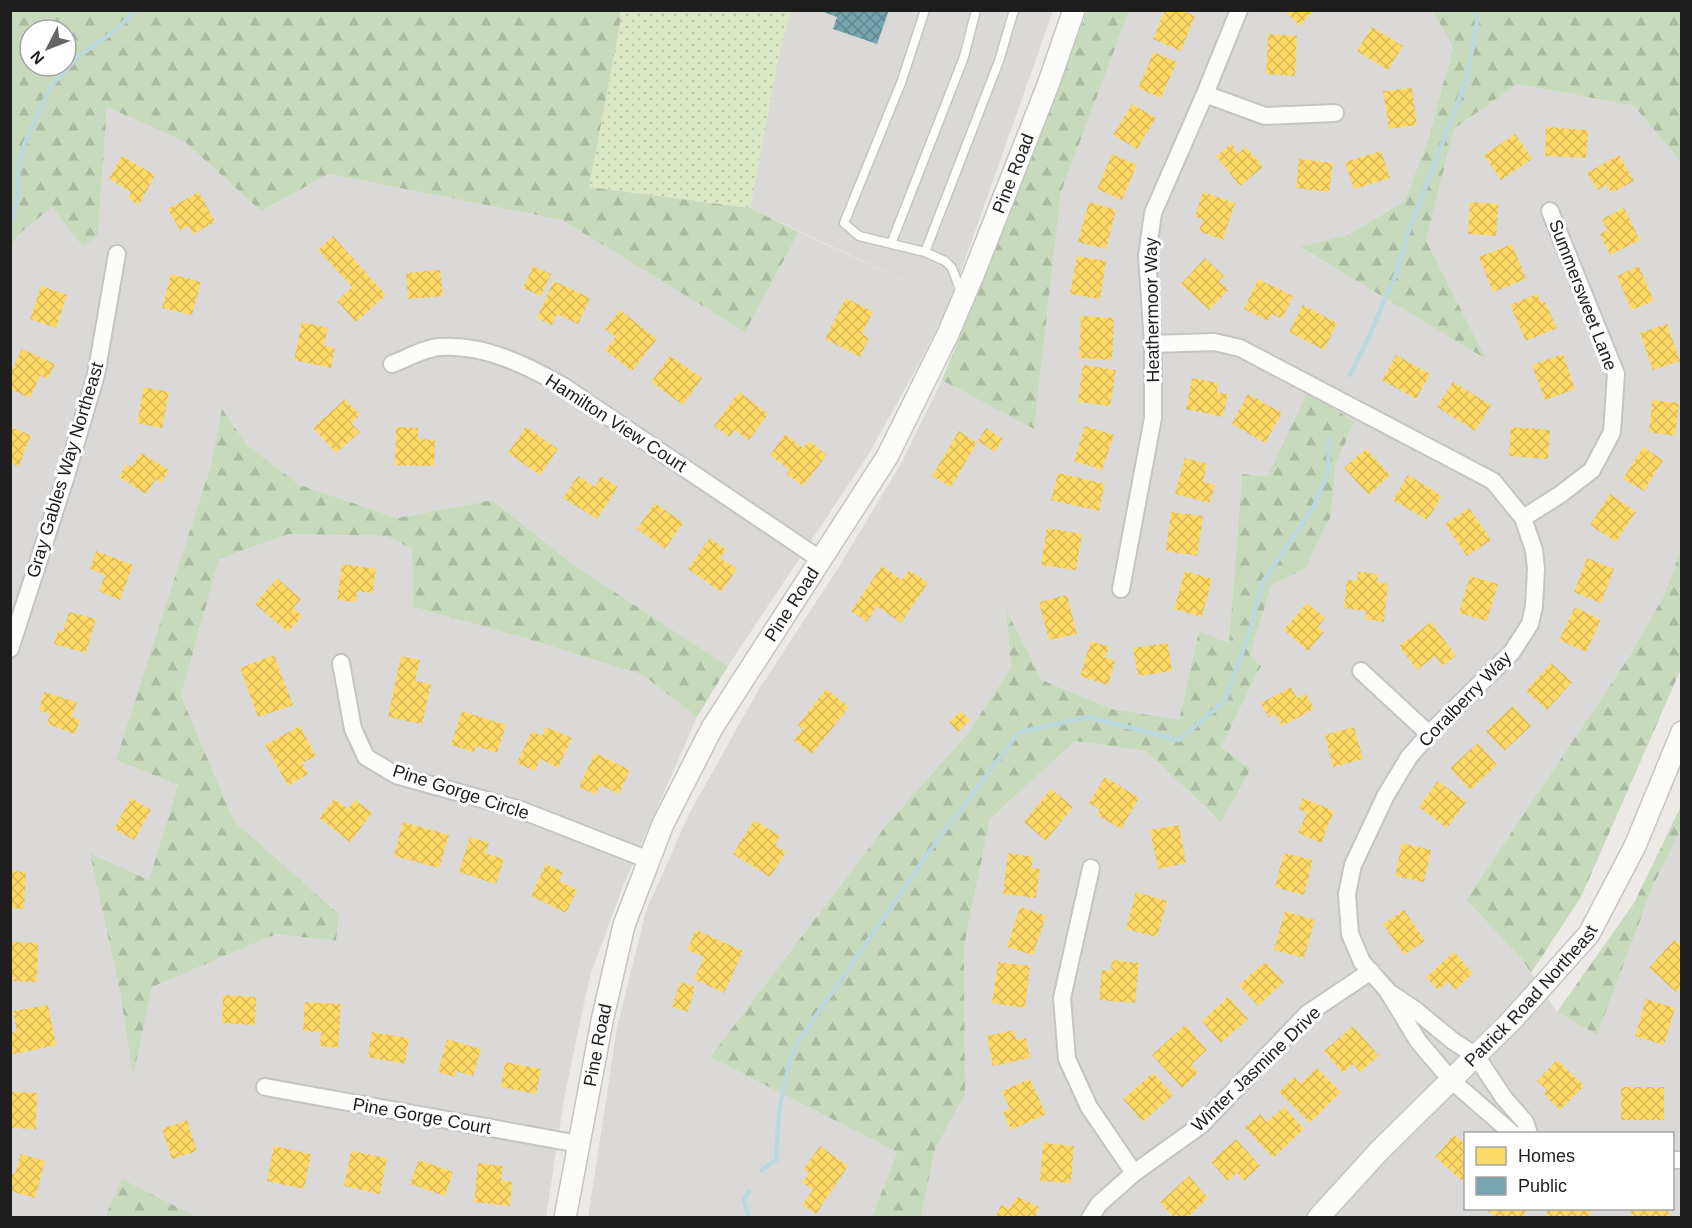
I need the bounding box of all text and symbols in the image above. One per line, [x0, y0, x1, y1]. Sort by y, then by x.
north arrow [18, 18, 78, 78]
text: N [27, 48, 47, 68]
street label: Pine Road [988, 131, 1038, 216]
street label: Summersweet Lane [1545, 217, 1621, 373]
street label: Heathermoor Way [1141, 237, 1163, 383]
street label: Gray Gables Way Northeast [23, 360, 107, 580]
street label: Hamilton View Court [542, 370, 690, 476]
street label: Pine Road [761, 564, 823, 645]
street label: Coralberry Way [1415, 647, 1515, 751]
street label: Pine Gorge Circle [390, 761, 532, 823]
street label: Patrick Road Northeast [1461, 922, 1602, 1071]
street label: Pine Road [580, 1002, 616, 1088]
street label: Winter Jasmine Drive [1188, 1002, 1324, 1136]
street label: Pine Gorge Court [351, 1094, 493, 1138]
legend [1464, 1132, 1674, 1210]
text: Homes [1518, 1146, 1575, 1166]
text: Public [1518, 1176, 1567, 1196]

